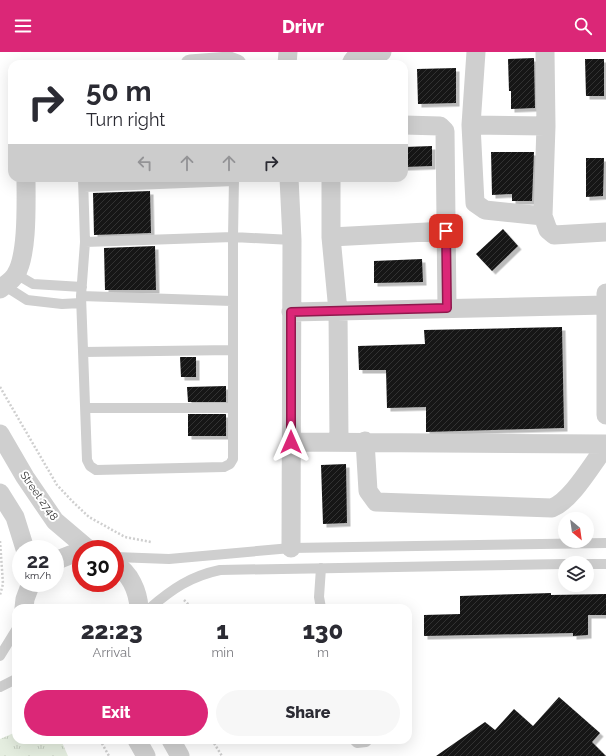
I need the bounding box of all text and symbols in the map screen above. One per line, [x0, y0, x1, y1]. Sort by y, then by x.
icon: menu [12, 15, 34, 37]
icon: search [572, 15, 594, 37]
text: Drivr [282, 16, 324, 37]
text: 50 m [86, 75, 152, 108]
icon: right [20, 76, 72, 128]
text: Turn right [86, 109, 165, 130]
icon: left [134, 152, 156, 174]
icon: ahead [176, 152, 198, 174]
icon: ahead [218, 152, 240, 174]
icon: right [260, 152, 282, 174]
pin [429, 214, 463, 248]
icon: arrive [435, 220, 457, 242]
position arrow [270, 421, 312, 463]
street label: Street 2748 [17, 469, 61, 523]
north arrow [558, 512, 594, 548]
map controls [558, 512, 594, 592]
speed limit sign: 30 [72, 540, 124, 592]
text: 22 [27, 549, 49, 573]
button: layers [558, 556, 594, 592]
text: km/h [25, 570, 51, 581]
text: 22:23 [81, 616, 143, 645]
text: 1 [216, 616, 229, 645]
text: 130 [302, 616, 343, 645]
text: Arrival [93, 645, 131, 660]
text: min [211, 645, 234, 660]
text: m [317, 645, 329, 660]
button: Exit [24, 690, 208, 736]
button: Share [216, 690, 400, 736]

